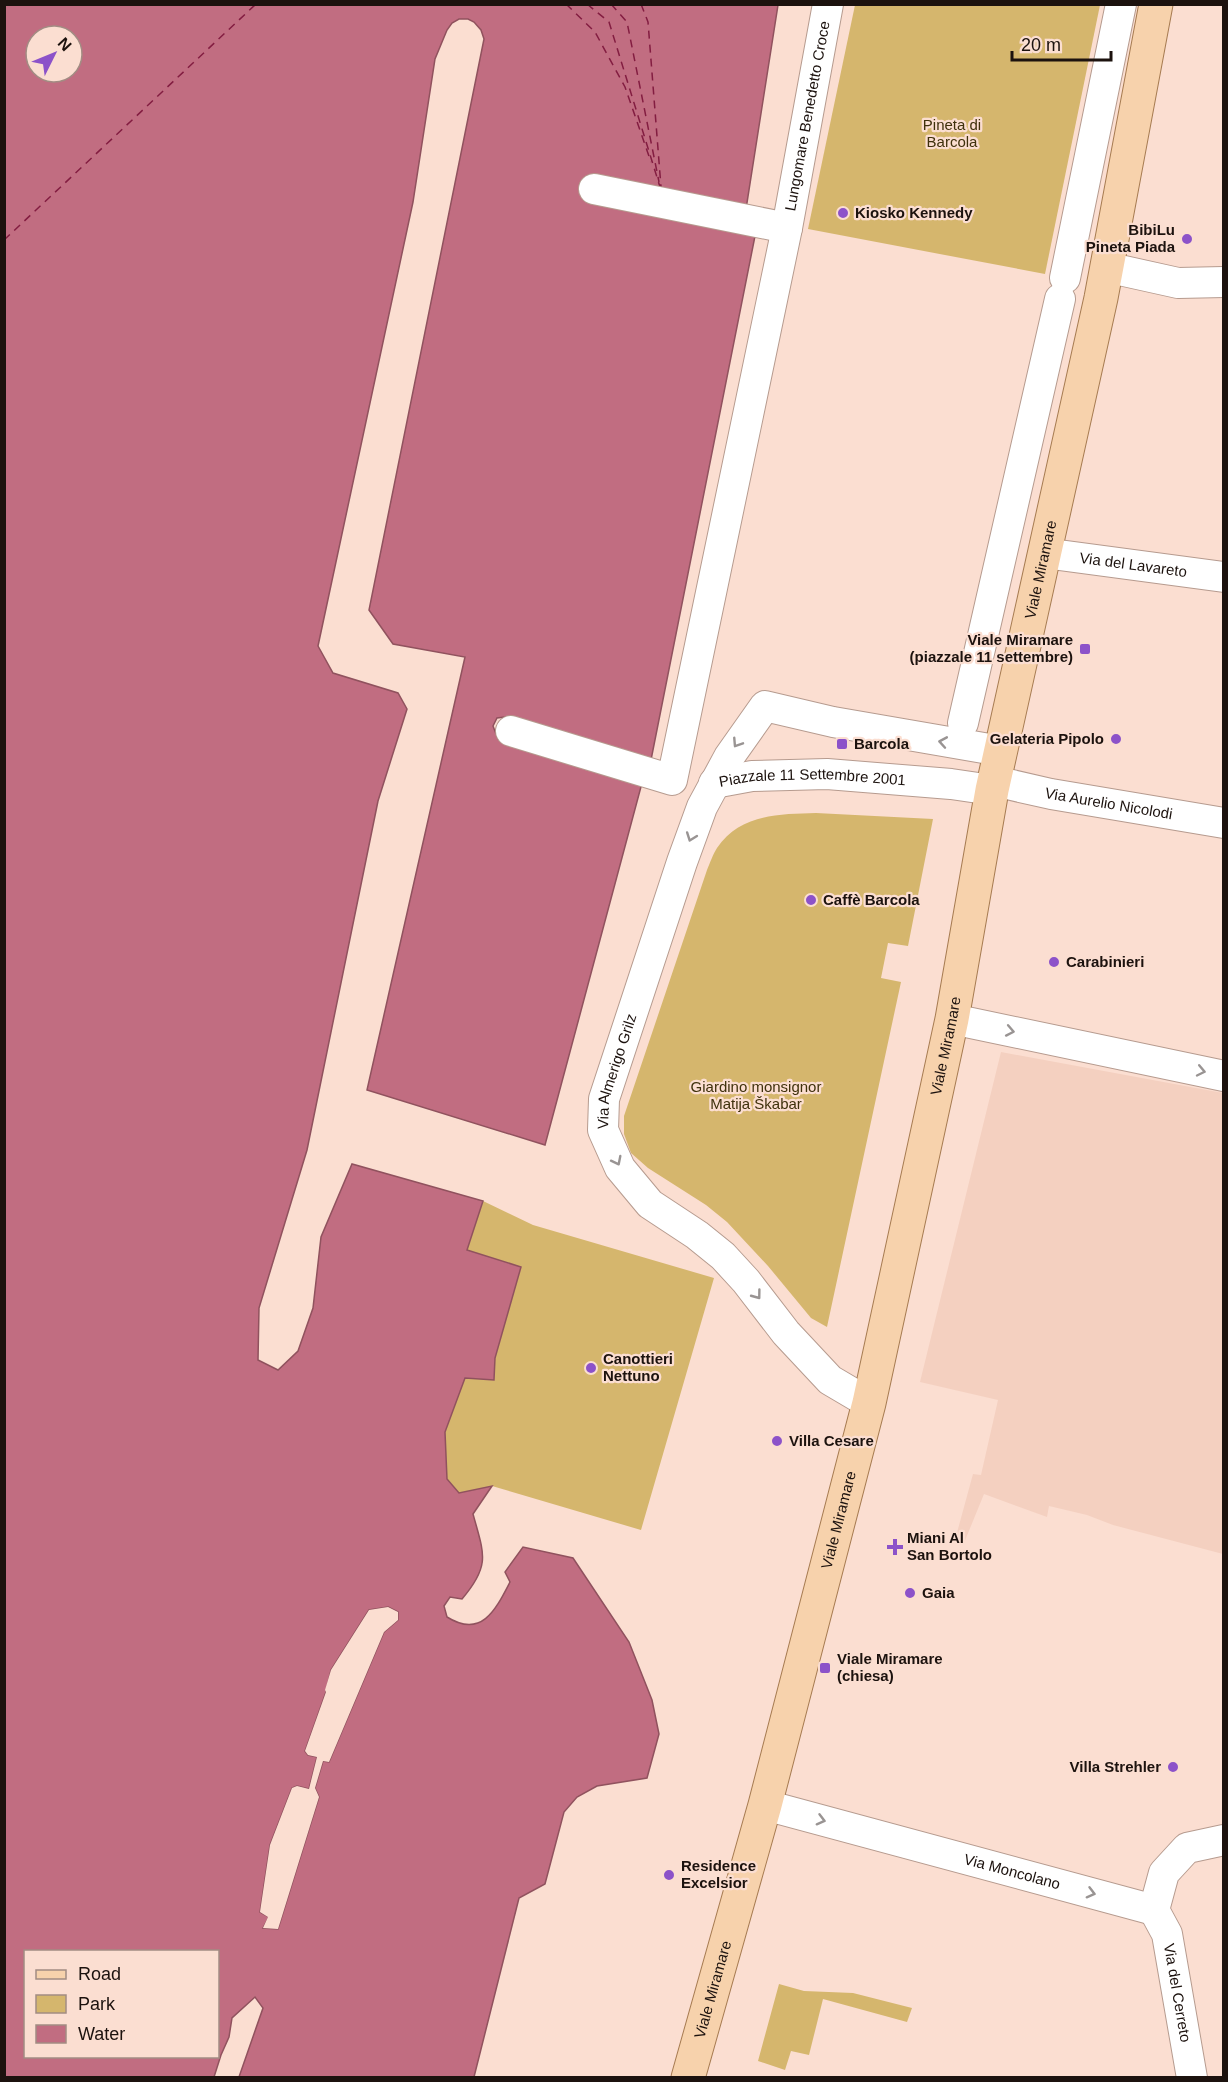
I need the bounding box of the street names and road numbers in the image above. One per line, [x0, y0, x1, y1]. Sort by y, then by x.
street label: Lungomare Benedetto Croce [781, 20, 833, 212]
street label: Viale Miramare [1021, 518, 1060, 620]
street label: Via del Lavareto [1079, 549, 1188, 580]
street label: Piazzale 11 Settembre 2001 [718, 765, 907, 790]
street label: Via Aurelio Nicolodi [1043, 784, 1174, 822]
street label: Viale Miramare [927, 995, 964, 1097]
street label: Via Almerigo Grilz [594, 1012, 639, 1129]
street label: Viale Miramare [817, 1469, 859, 1571]
street label: Via Moncolano [962, 1850, 1062, 1892]
street label: Viale Miramare [691, 1939, 734, 2040]
street label: Via del Cerreto [1161, 1942, 1195, 2043]

